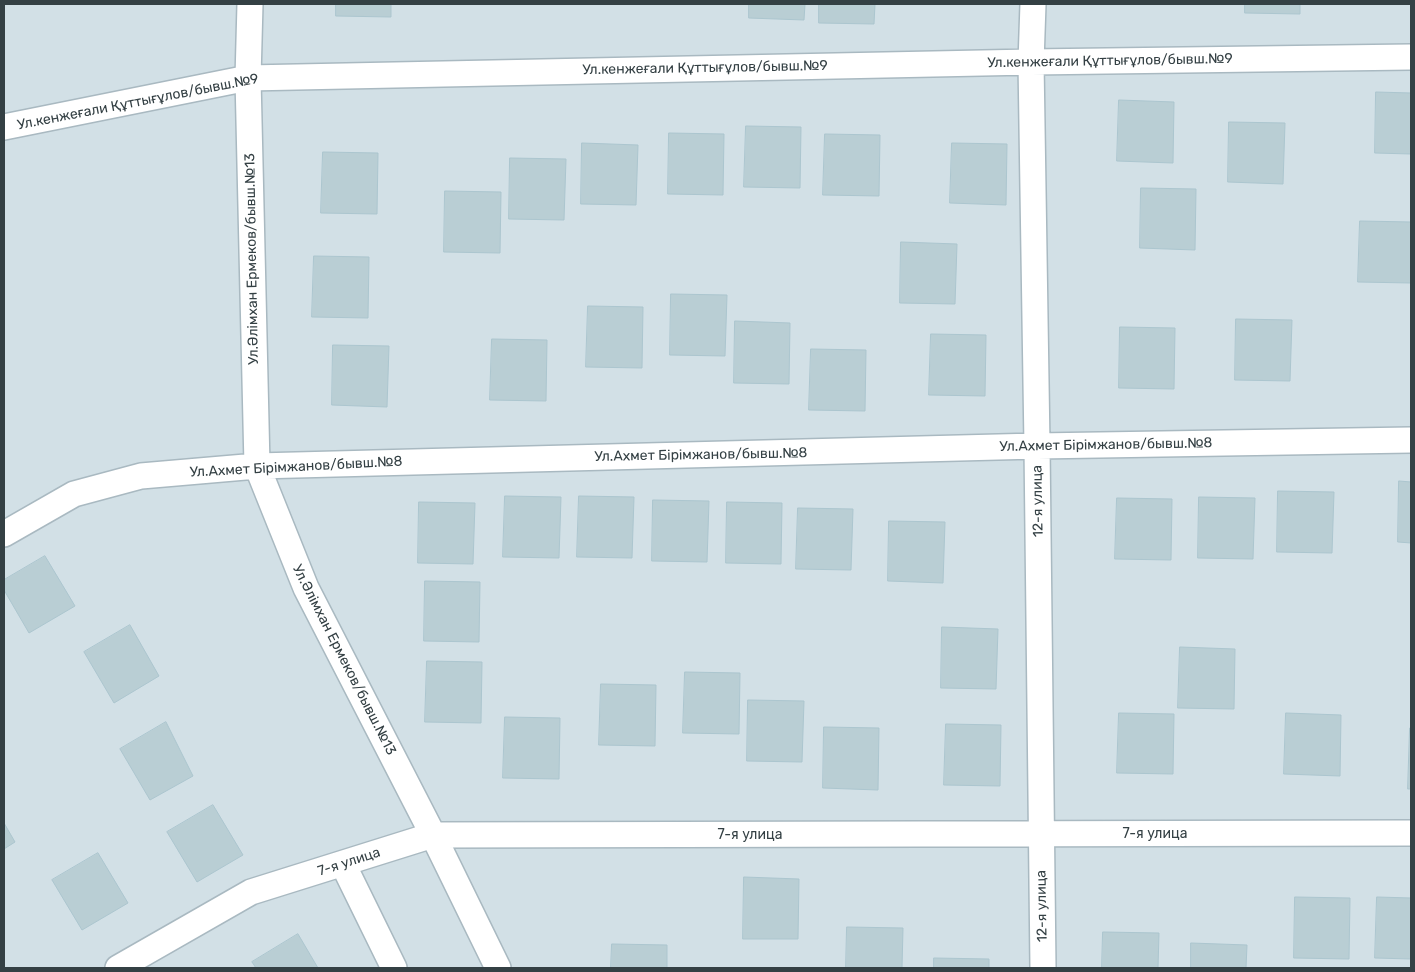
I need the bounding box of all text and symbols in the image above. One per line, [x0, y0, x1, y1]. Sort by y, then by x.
street label: Ул.кенжеғали Құттығұлов/бывш.№9 [987, 50, 1233, 72]
street label: Ул.кенжеғали Құттығұлов/бывш.№9 [582, 57, 828, 79]
street label: Ул.кенжеғали Құттығұлов/бывш.№9 [16, 70, 260, 134]
street label: Ул.Әлімхан Ермеков/бывш.№13 [242, 153, 262, 365]
street label: Ул.Ахмет Бірімжанов/бывш.№8 [999, 435, 1213, 455]
street label: Ул.Ахмет Бірімжанов/бывш.№8 [594, 445, 808, 465]
street label: Ул.Ахмет Бірімжанов/бывш.№8 [189, 453, 403, 481]
street label: 12-я улица [1029, 465, 1047, 537]
street label: Ул.Әлімхан Ермеков/бывш.№13 [288, 562, 400, 758]
street label: 7-я улица [1123, 826, 1187, 842]
street label: 7-я улица [718, 827, 782, 843]
street label: 7-я улица [316, 844, 382, 880]
street label: 12-я улица [1033, 870, 1051, 942]

